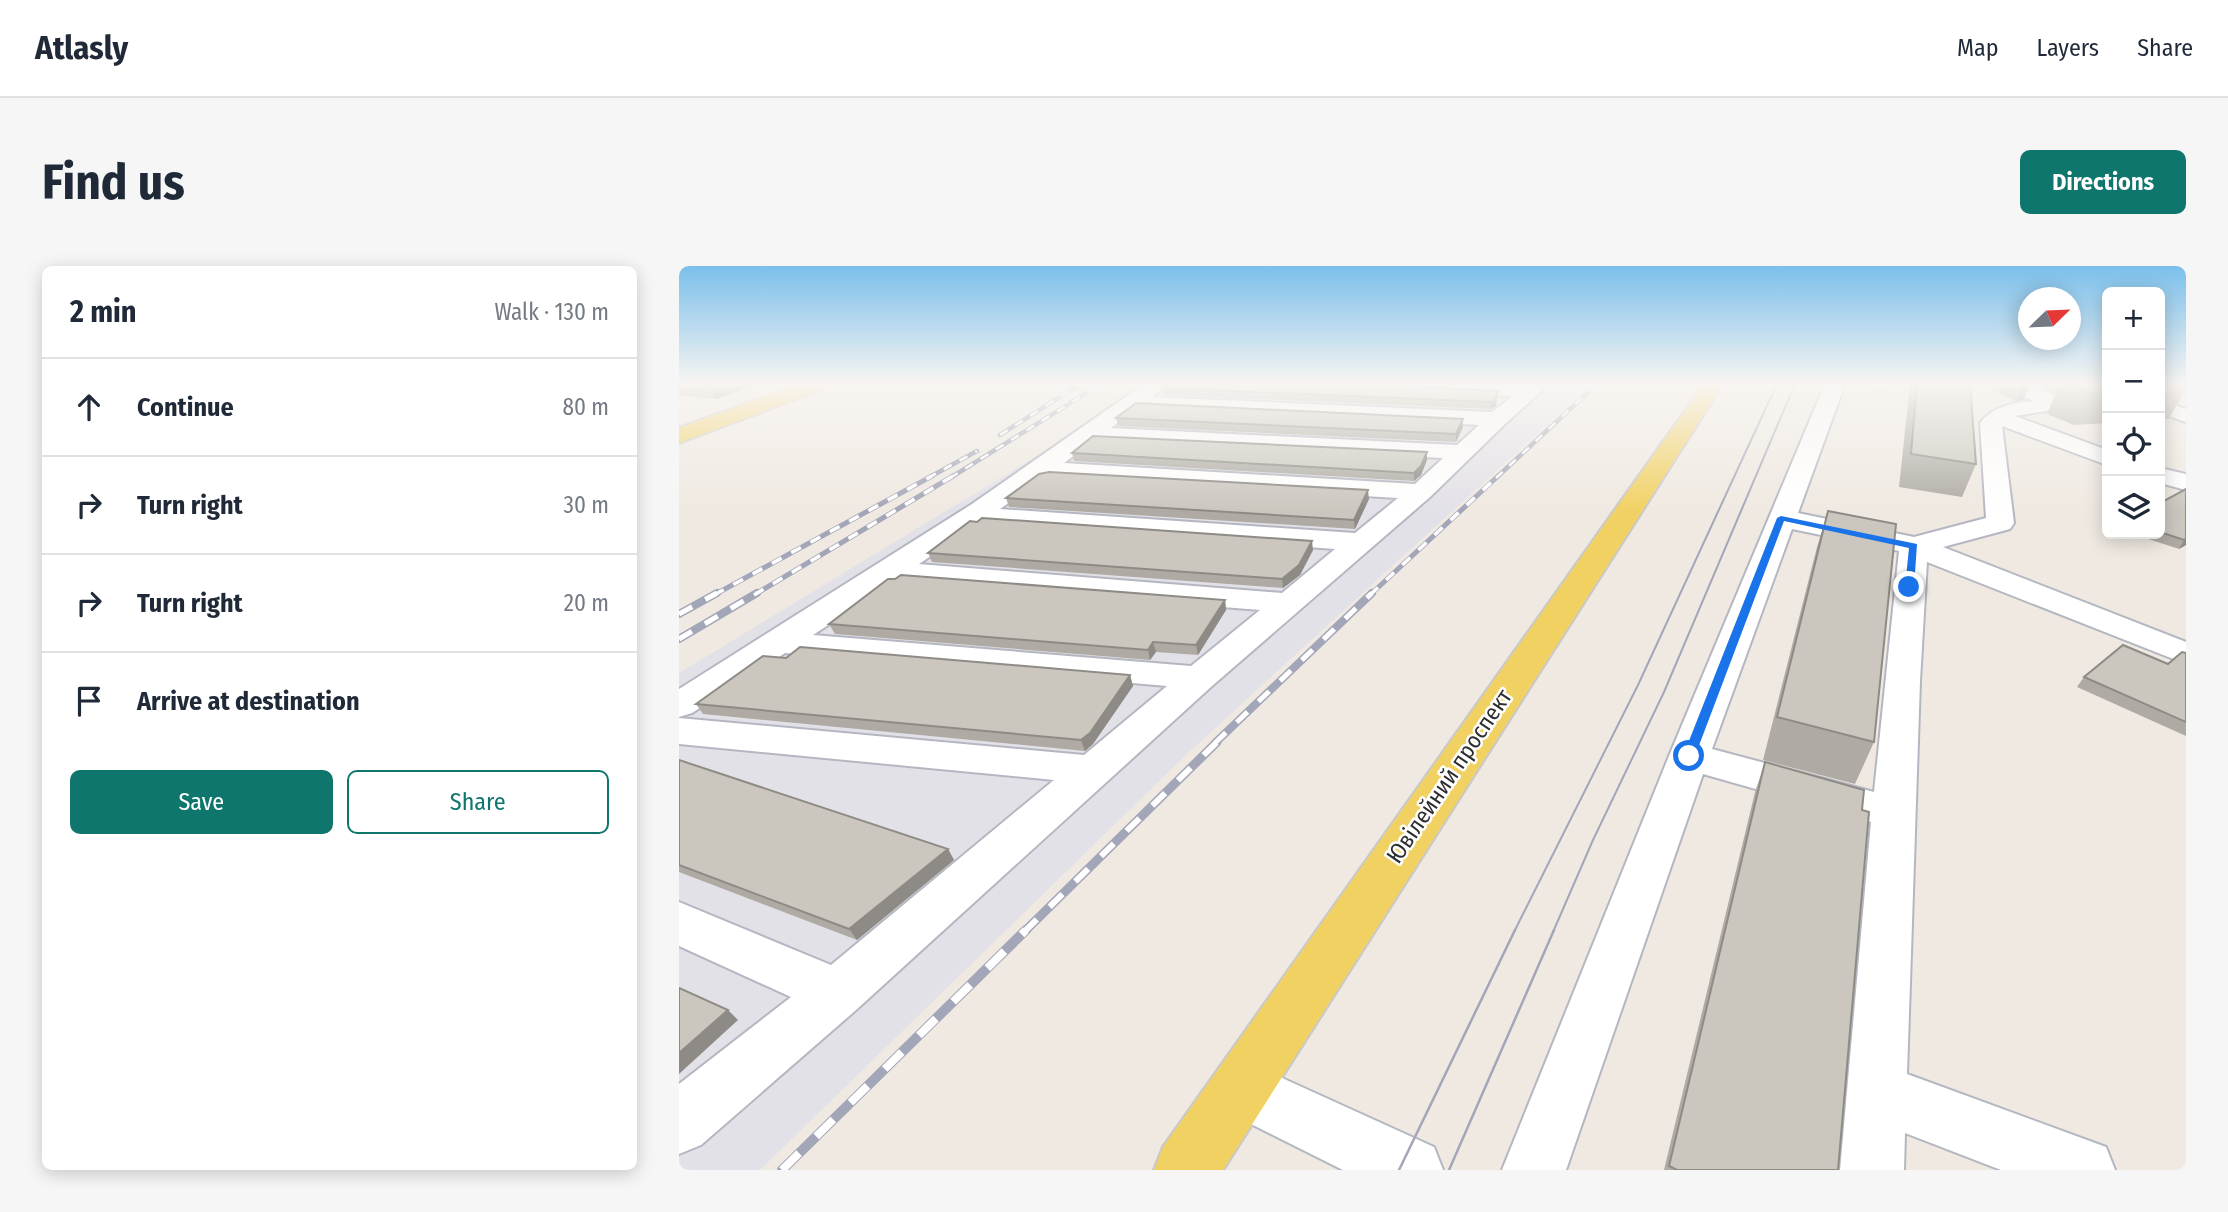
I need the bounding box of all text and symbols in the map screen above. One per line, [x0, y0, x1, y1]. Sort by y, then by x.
text: Atlasly [35, 28, 128, 68]
text: Map [1957, 34, 1999, 62]
text: Layers [2037, 34, 2099, 62]
text: Share [2137, 34, 2193, 62]
button: Directions [2020, 150, 2186, 214]
text: Find us [42, 153, 185, 212]
north arrow [2018, 287, 2081, 350]
map controls [2102, 287, 2165, 539]
button: + [2102, 287, 2165, 350]
text: 2 min [70, 294, 137, 330]
text: Walk · 130 m [495, 298, 609, 326]
button: − [2102, 350, 2165, 413]
icon: ahead [70, 388, 108, 426]
text: Continue [137, 392, 234, 423]
text: 80 m [562, 393, 609, 421]
button: locate [2102, 413, 2165, 476]
button: layers [2102, 476, 2165, 539]
icon: right [70, 486, 108, 524]
text: Turn right [137, 490, 243, 521]
text: 30 m [564, 491, 609, 519]
route end [1893, 571, 1924, 602]
icon: right [70, 584, 108, 622]
text: Turn right [137, 588, 243, 619]
text: 20 m [564, 589, 609, 617]
icon: arrive [70, 682, 108, 720]
street label: Ювілейний проспект [1380, 683, 1518, 868]
text: Arrive at destination [137, 686, 360, 717]
route start [1673, 740, 1704, 771]
button: Save [70, 770, 333, 834]
button: Share [347, 770, 609, 834]

